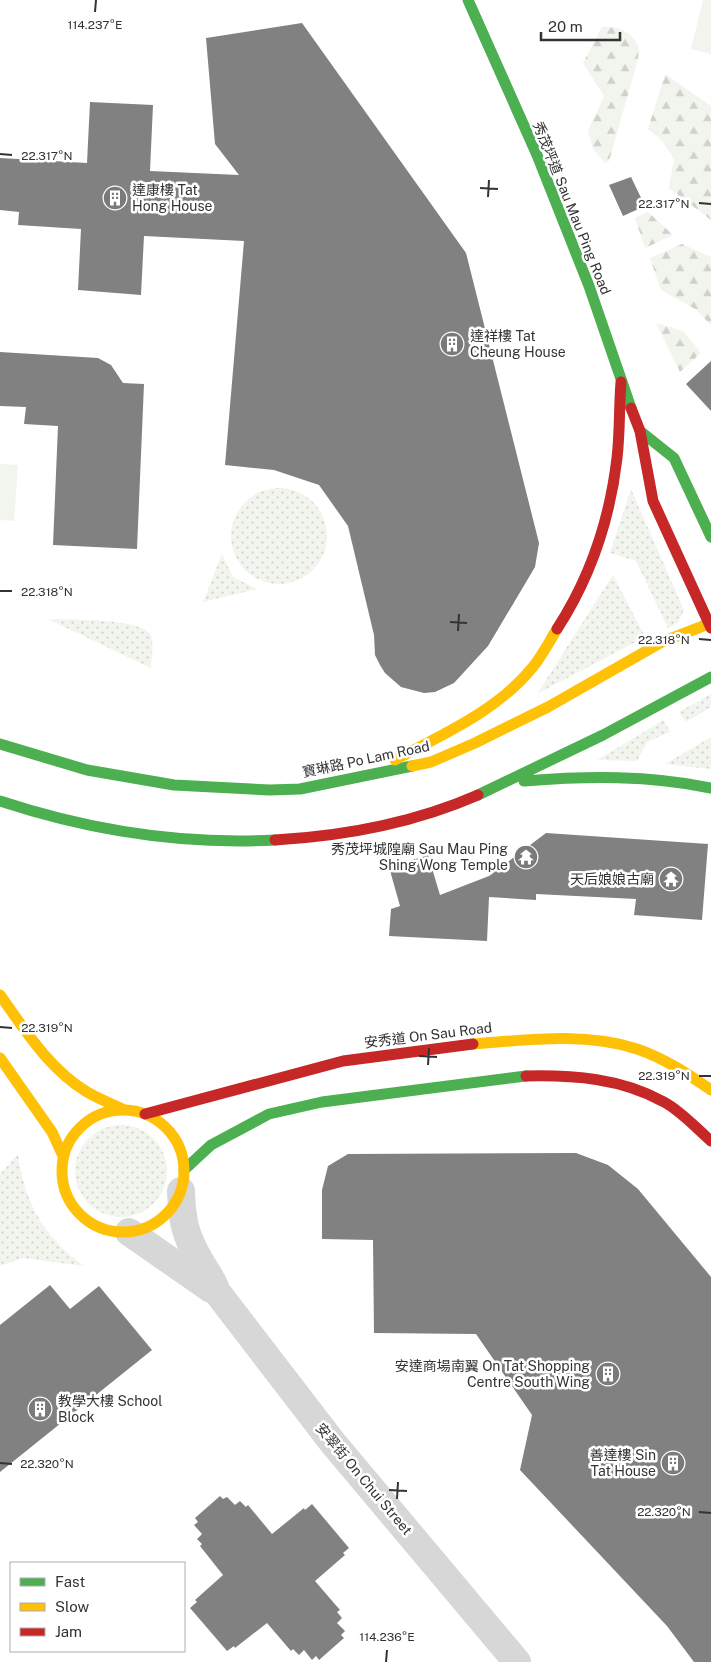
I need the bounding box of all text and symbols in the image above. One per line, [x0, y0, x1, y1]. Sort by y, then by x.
scale bar [541, 10, 620, 42]
text: 114.237°E [68, 18, 122, 32]
text: 20 m [548, 18, 583, 35]
street label: 秀茂坪道 Sau Mau Ping Road [530, 119, 614, 297]
text: 22.317°N [21, 149, 73, 163]
place label: 達康樓 Tat Hong House [132, 182, 212, 214]
building icon: 達康樓 Tat Hong House [102, 185, 128, 211]
text: 22.317°N [638, 197, 690, 211]
place label: 達祥樓 Tat Cheung House [470, 328, 566, 360]
building icon: 達祥樓 Tat Cheung House [439, 331, 465, 357]
text: 22.318°N [21, 585, 73, 599]
text: 22.318°N [638, 633, 690, 647]
street label: 寶琳路 Po Lam Road [301, 738, 431, 780]
place label: 秀茂坪城隍廟 Sau Mau Ping Shing Wong Temple [331, 841, 508, 873]
temple icon: 秀茂坪城隍廟 Sau Mau Ping Shing Wong Temple [513, 844, 539, 870]
temple icon: 天后娘娘古廟 [658, 866, 684, 892]
place label: 天后娘娘古廟 [570, 871, 654, 887]
street label: 安秀道 On Sau Road [363, 1019, 493, 1051]
text: 22.319°N [21, 1021, 73, 1035]
text: 22.319°N [638, 1069, 690, 1083]
place label: 安達商場南翼 On Tat Shopping Centre South Wing [395, 1358, 590, 1390]
building icon: 安達商場南翼 On Tat Shopping Centre South Wing [595, 1361, 621, 1387]
place label: 教學大樓 School Block [58, 1393, 162, 1425]
building icon: 教學大樓 School Block [27, 1396, 53, 1422]
street label: 安翠街 On Chui Street [313, 1420, 415, 1538]
place label: 善達樓 Sin Tat House [590, 1447, 656, 1479]
building icon: 善達樓 Sin Tat House [660, 1450, 686, 1476]
text: 22.320°N [20, 1457, 74, 1471]
text: 22.320°N [637, 1505, 691, 1519]
legend [10, 1562, 185, 1652]
text: Fast [55, 1573, 85, 1590]
text: Slow [55, 1598, 90, 1615]
text: Jam [55, 1623, 82, 1640]
text: 114.236°E [359, 1630, 415, 1644]

